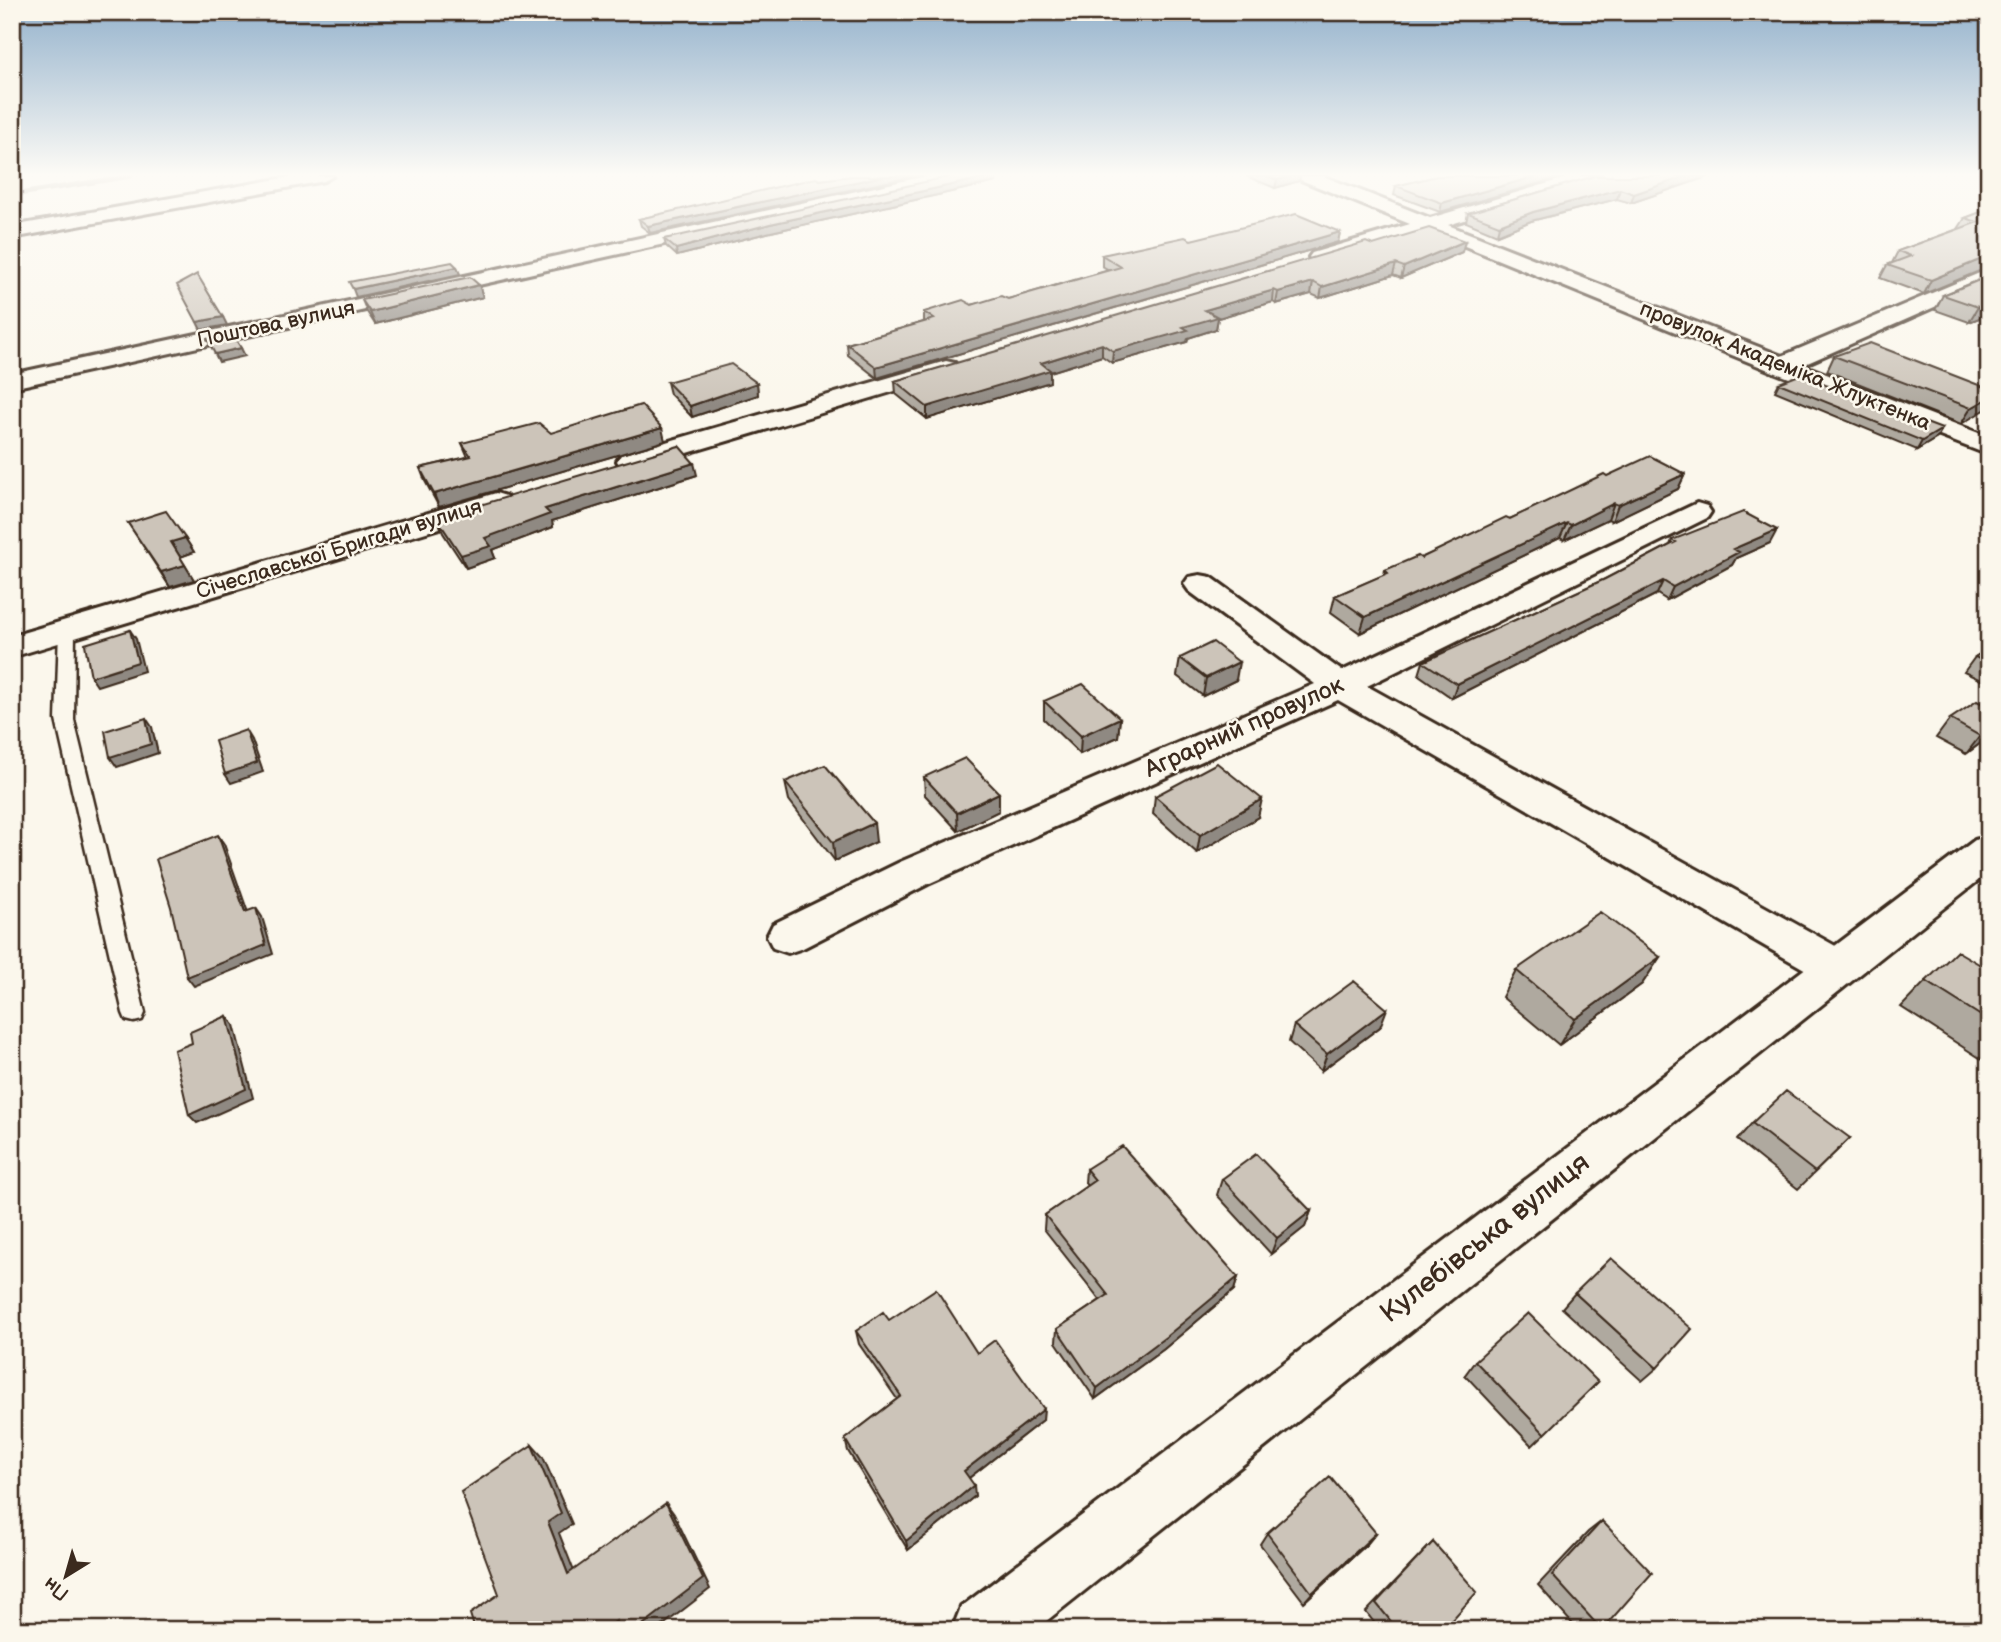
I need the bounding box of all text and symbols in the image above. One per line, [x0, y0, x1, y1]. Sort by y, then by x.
street label: Поштова вулиця [195, 295, 357, 353]
street label: провулок Академіка Жлуктенка [1636, 296, 1935, 436]
street label: Січеславської Бригади вулиця [193, 494, 485, 604]
street label: Аграрний провулок [1139, 670, 1348, 784]
street label: Кулебівська вулиця [1374, 1146, 1596, 1330]
north arrow [32, 1540, 102, 1610]
text: Пн [40, 1572, 74, 1605]

